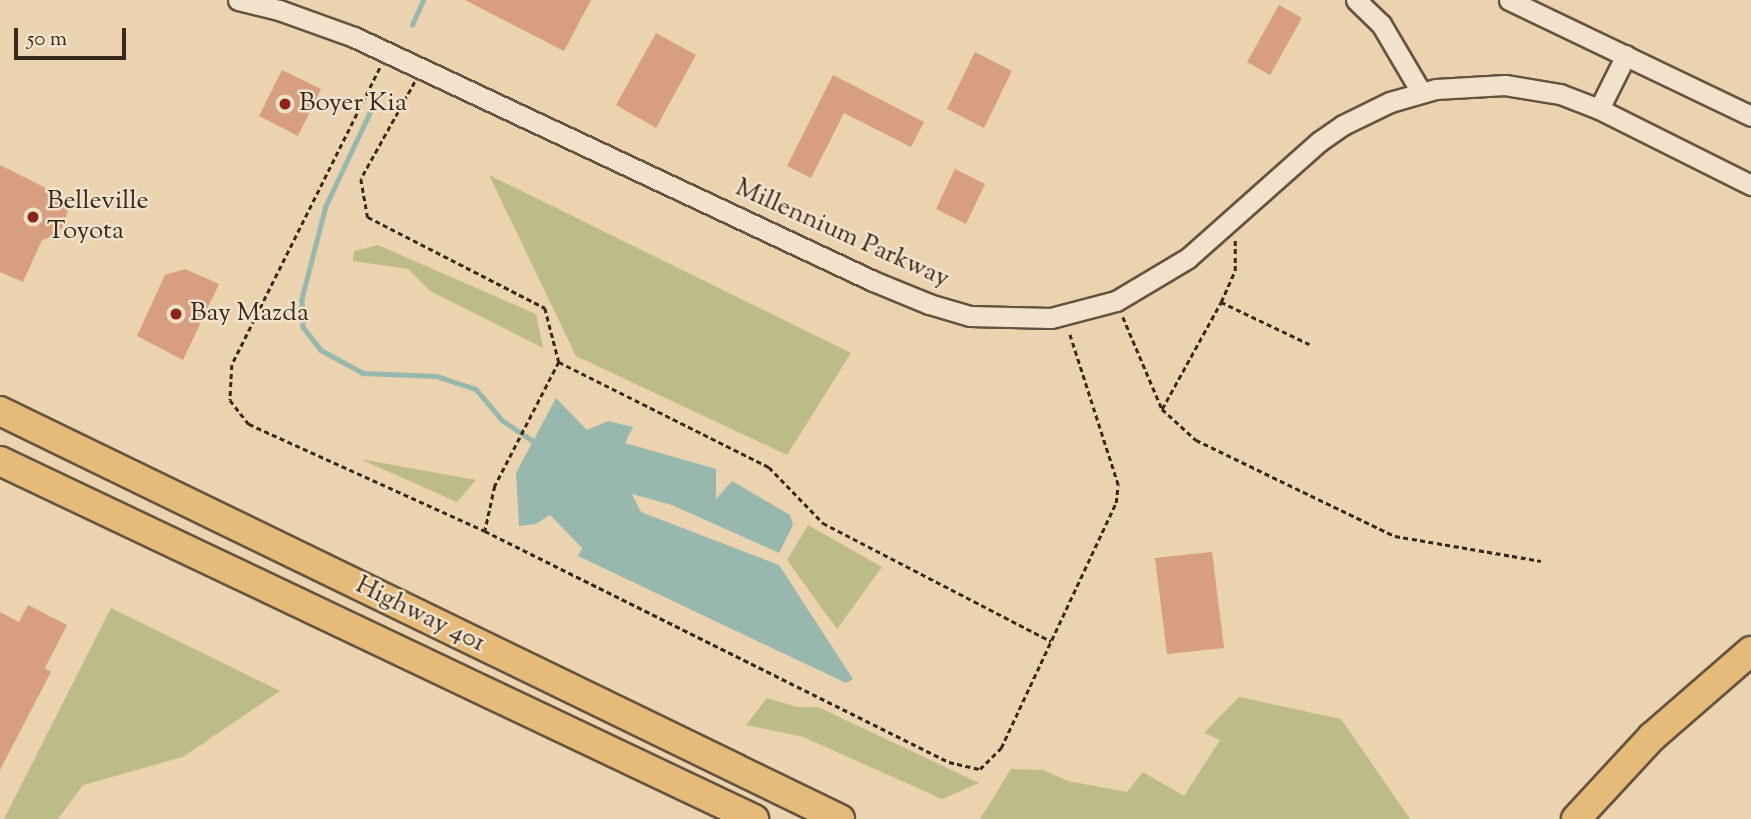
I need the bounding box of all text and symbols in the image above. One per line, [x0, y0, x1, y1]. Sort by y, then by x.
scale bar [18, 14, 130, 58]
text: 50 m [27, 25, 67, 55]
place label: Boyer Kia [299, 88, 407, 120]
marker: Boyer Kia [277, 96, 293, 112]
street label: Millennium Parkway [730, 173, 954, 295]
place label: Belleville Toyota [47, 186, 149, 248]
marker: Belleville Toyota [25, 209, 41, 225]
place label: Bay Mazda [190, 298, 309, 330]
marker: Bay Mazda [168, 306, 184, 322]
street label: Highway 401 [350, 570, 490, 660]

